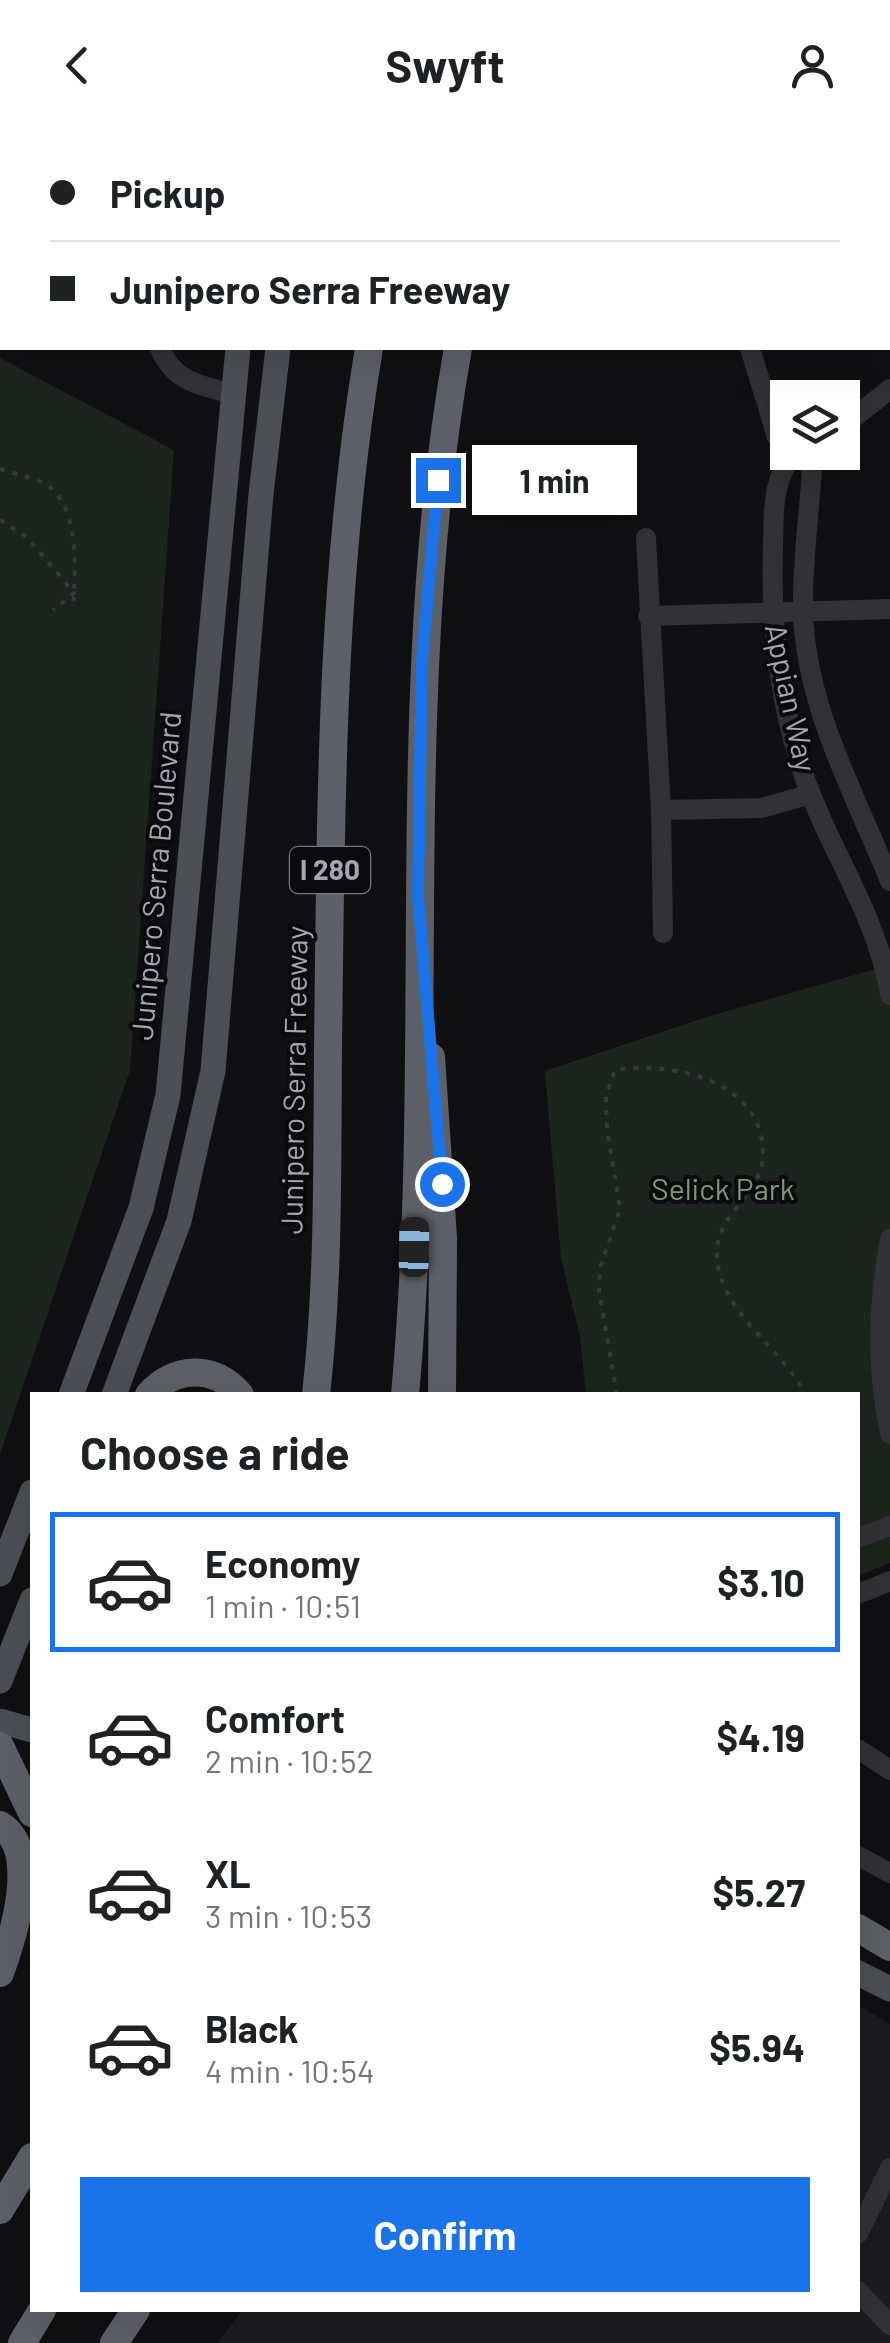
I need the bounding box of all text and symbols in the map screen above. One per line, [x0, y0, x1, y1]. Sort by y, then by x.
icon: back [50, 38, 105, 93]
text: Swyft [385, 38, 505, 92]
icon: person [785, 38, 840, 93]
text: Pickup [110, 170, 225, 216]
text: Junipero Serra Freeway [110, 266, 510, 312]
map controls [770, 380, 860, 470]
button: layers [770, 380, 860, 470]
callout: 1 min [473, 445, 638, 515]
route end [416, 458, 461, 503]
text: 1 min [519, 461, 590, 499]
street label: Appian Way [759, 620, 825, 775]
street label: Junipero Serra Boulevard [123, 710, 187, 1041]
road number: I 280 [290, 847, 370, 893]
street label: Junipero Serra Freeway [272, 925, 314, 1235]
route start [420, 1162, 465, 1207]
park label: Selick Park [651, 1170, 795, 1206]
car [398, 1217, 430, 1277]
text: Choose a ride [80, 1425, 350, 1479]
icon: car [85, 1537, 175, 1627]
text: Economy [205, 1540, 360, 1586]
text: $3.10 [717, 1559, 805, 1605]
text: 1 min · 10:51 [205, 1586, 361, 1624]
icon: car [85, 1692, 175, 1782]
text: Comfort [205, 1695, 345, 1741]
text: $4.19 [716, 1714, 805, 1760]
text: 2 min · 10:52 [205, 1741, 374, 1779]
icon: car [85, 1847, 175, 1937]
text: XL [205, 1850, 251, 1896]
text: $5.27 [712, 1869, 805, 1915]
text: 3 min · 10:53 [205, 1896, 372, 1934]
icon: car [85, 2002, 175, 2092]
text: Black [205, 2005, 299, 2051]
text: $5.94 [709, 2024, 805, 2070]
text: 4 min · 10:54 [205, 2051, 375, 2089]
button: Confirm [80, 2177, 810, 2292]

